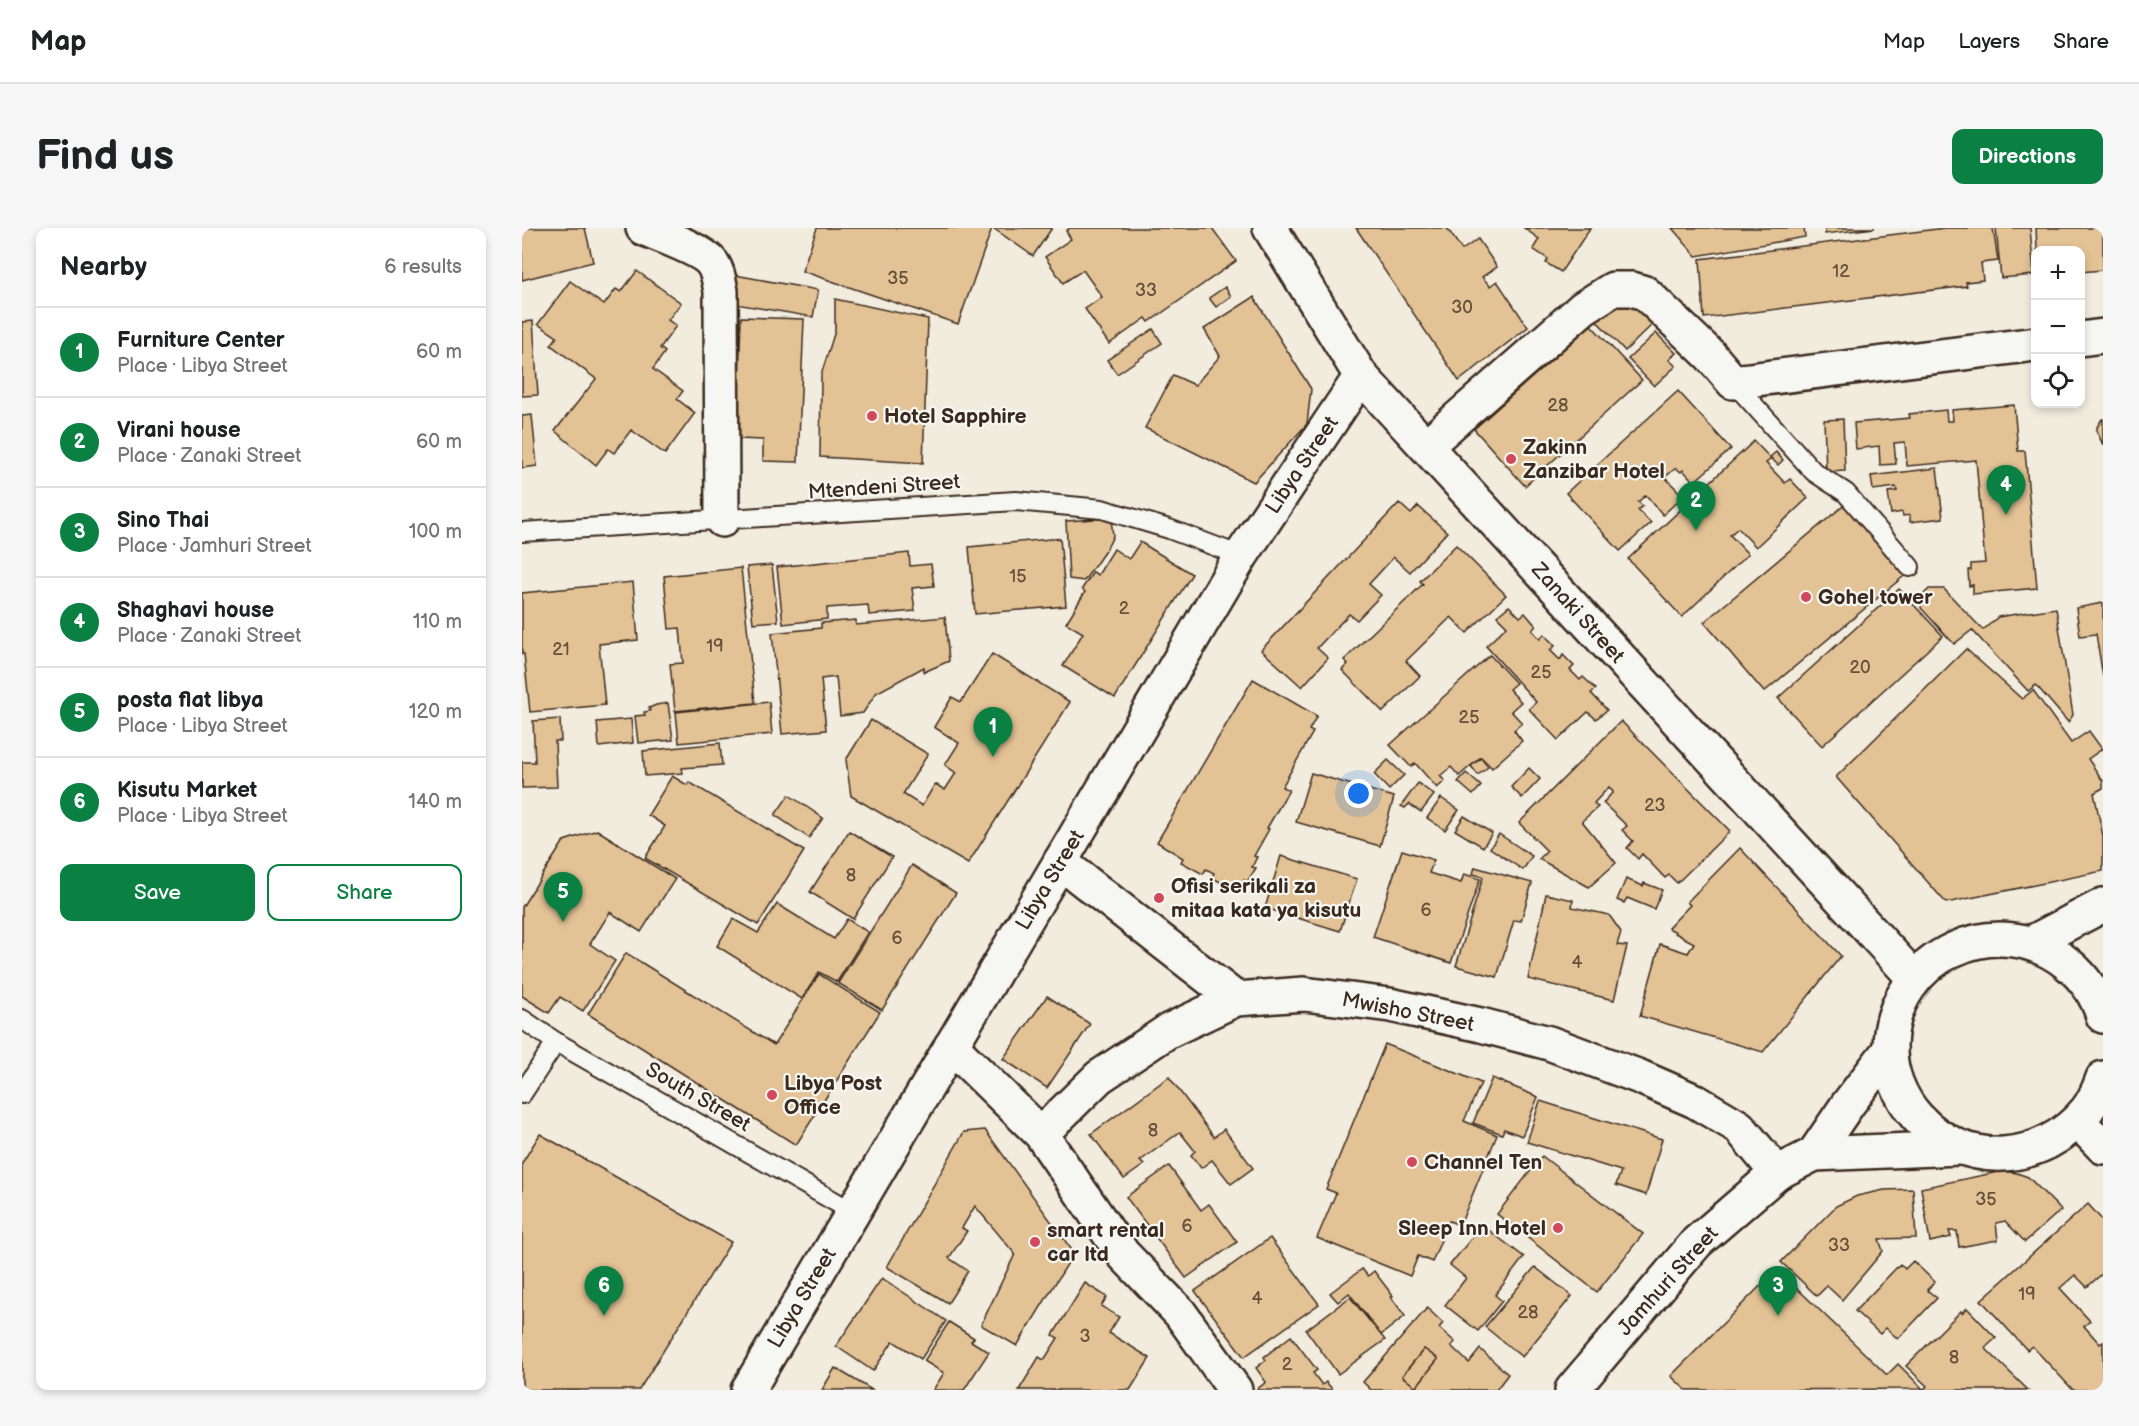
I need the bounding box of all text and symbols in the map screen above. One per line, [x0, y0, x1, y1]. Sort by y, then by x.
text: Map [30, 25, 86, 58]
text: Map [1883, 29, 1925, 54]
text: Layers [1958, 29, 2020, 54]
text: Share [2053, 29, 2109, 54]
button: Directions [1952, 129, 2103, 184]
text: Find us [36, 131, 174, 182]
map controls [2031, 246, 2085, 408]
button: + [2031, 246, 2085, 300]
text: Nearby [60, 252, 147, 283]
text: 6 results [384, 255, 462, 279]
house number: 12 [1832, 261, 1850, 282]
house number: 35 [887, 268, 909, 289]
house number: 33 [1135, 280, 1157, 301]
house number: 30 [1451, 297, 1473, 318]
button: − [2031, 300, 2085, 354]
text: Furniture Center [117, 327, 285, 354]
text: 1 [75, 340, 84, 364]
text: 60 m [416, 340, 462, 364]
text: Place · Libya Street [117, 354, 288, 378]
button: locate [2031, 354, 2085, 408]
house number: 28 [1547, 395, 1569, 416]
place label: Hotel Sapphire [884, 404, 1027, 429]
marker: Hotel Sapphire [865, 409, 879, 423]
street label: Libya Street [1260, 411, 1344, 519]
text: Virani house [117, 417, 241, 444]
text: 2 [74, 430, 85, 454]
text: 60 m [416, 430, 462, 454]
place label: Zakinn Zanzibar Hotel [1523, 435, 1665, 484]
text: Place · Zanaki Street [117, 444, 301, 468]
marker: Zakinn Zanzibar Hotel [1504, 452, 1518, 466]
pin: 4 [1986, 466, 2026, 515]
street label: Mtendeni Street [807, 469, 961, 505]
pin: 2 [1676, 482, 1716, 531]
text: Sino Thai [117, 507, 209, 534]
text: 3 [74, 520, 85, 544]
text: 100 m [409, 520, 462, 544]
text: Place · Jamhuri Street [117, 534, 312, 558]
street label: Zanaki Street [1526, 557, 1630, 669]
house number: 15 [1009, 566, 1027, 587]
place label: Gohel tower [1818, 585, 1933, 610]
marker: Gohel tower [1799, 590, 1813, 604]
text: Shaghavi house [117, 597, 274, 624]
house number: 2 [1119, 598, 1130, 619]
text: 4 [74, 610, 85, 634]
text: 110 m [413, 610, 462, 634]
text: Place · Zanaki Street [117, 624, 301, 648]
house number: 19 [706, 636, 724, 657]
house number: 21 [552, 639, 570, 660]
house number: 20 [1849, 657, 1871, 678]
house number: 25 [1531, 662, 1551, 683]
text: posta flat libya [117, 687, 264, 714]
text: 5 [74, 700, 85, 724]
text: 120 m [409, 700, 462, 724]
house number: 25 [1459, 707, 1479, 728]
pin: 1 [974, 708, 1012, 757]
text: Place · Libya Street [117, 714, 288, 738]
text: Kisutu Market [117, 777, 257, 804]
your location [1344, 779, 1373, 808]
text: 6 [73, 790, 86, 814]
text: 140 m [408, 790, 462, 814]
house number: 23 [1644, 795, 1666, 816]
text: Place · Libya Street [117, 804, 288, 828]
street label: Libya Street [1010, 825, 1090, 935]
button: Save [60, 864, 255, 921]
button: Share [267, 864, 462, 921]
house number: 8 [846, 865, 856, 886]
pin: 5 [544, 872, 582, 922]
place label: Ofisi serikali za mitaa kata ya kisutu [1171, 874, 1361, 923]
marker: Ofisi serikali za mitaa kata ya kisutu [1152, 891, 1166, 905]
house number: 6 [1421, 900, 1432, 921]
house number: 6 [892, 928, 903, 949]
house number: 4 [1572, 952, 1583, 973]
street label: Mwisho Street [1340, 987, 1477, 1037]
street label: South Street [641, 1057, 755, 1137]
place label: Libya Post Office [784, 1071, 882, 1120]
marker: Libya Post Office [765, 1088, 779, 1102]
house number: 8 [1148, 1120, 1158, 1141]
place label: Channel Ten [1424, 1150, 1542, 1175]
marker: Channel Ten [1405, 1155, 1419, 1169]
house number: 35 [1975, 1189, 1997, 1210]
house number: 6 [1182, 1216, 1193, 1237]
place label: Sleep Inn Hotel [1398, 1216, 1546, 1241]
place label: smart rental car ltd [1047, 1218, 1164, 1267]
marker: Sleep Inn Hotel [1551, 1221, 1565, 1235]
street label: Jamhuri Street [1612, 1221, 1724, 1341]
marker: smart rental car ltd [1028, 1235, 1042, 1249]
house number: 33 [1828, 1235, 1850, 1256]
street label: Libya Street [762, 1243, 842, 1353]
pin: 6 [584, 1266, 623, 1316]
pin: 3 [1758, 1266, 1798, 1316]
house number: 19 [2018, 1284, 2036, 1305]
house number: 4 [1252, 1288, 1263, 1309]
house number: 28 [1517, 1302, 1539, 1323]
house number: 3 [1079, 1326, 1091, 1347]
house number: 8 [1949, 1347, 1959, 1368]
house number: 2 [1282, 1354, 1293, 1375]

